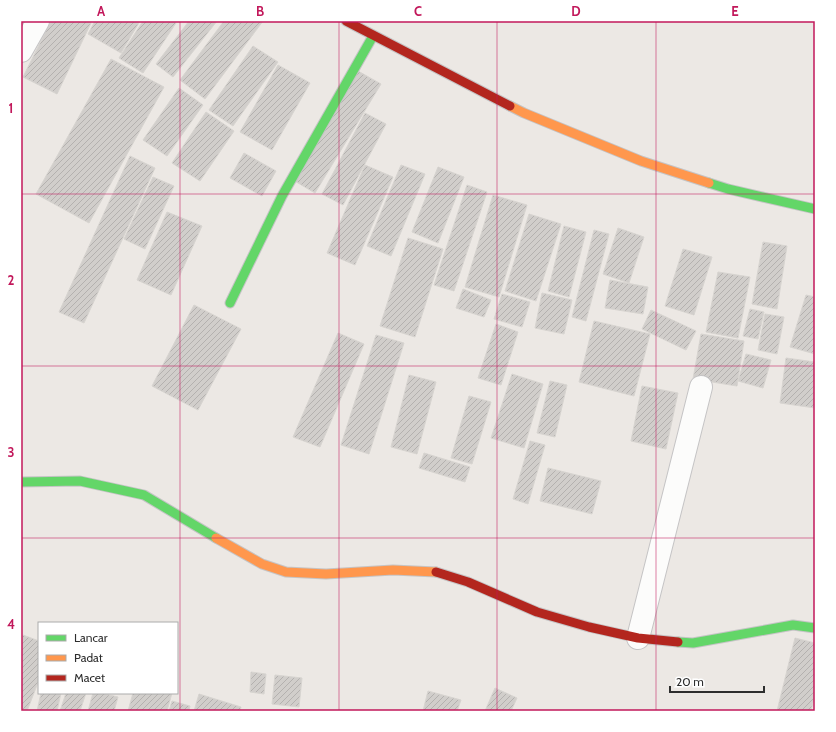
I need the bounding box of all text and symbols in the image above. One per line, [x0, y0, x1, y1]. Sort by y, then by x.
text: A [97, 3, 106, 19]
text: B [256, 3, 264, 19]
text: C [414, 3, 422, 19]
text: D [571, 3, 581, 19]
text: E [731, 3, 739, 19]
text: 1 [9, 100, 13, 116]
text: 2 [8, 272, 15, 288]
text: 3 [7, 444, 15, 460]
text: 4 [7, 616, 15, 632]
legend [38, 622, 178, 694]
text: Lancar [74, 630, 108, 645]
text: Padat [74, 650, 103, 665]
scale bar [670, 668, 764, 694]
text: Macet [74, 670, 105, 685]
text: 20 m [676, 674, 704, 689]

